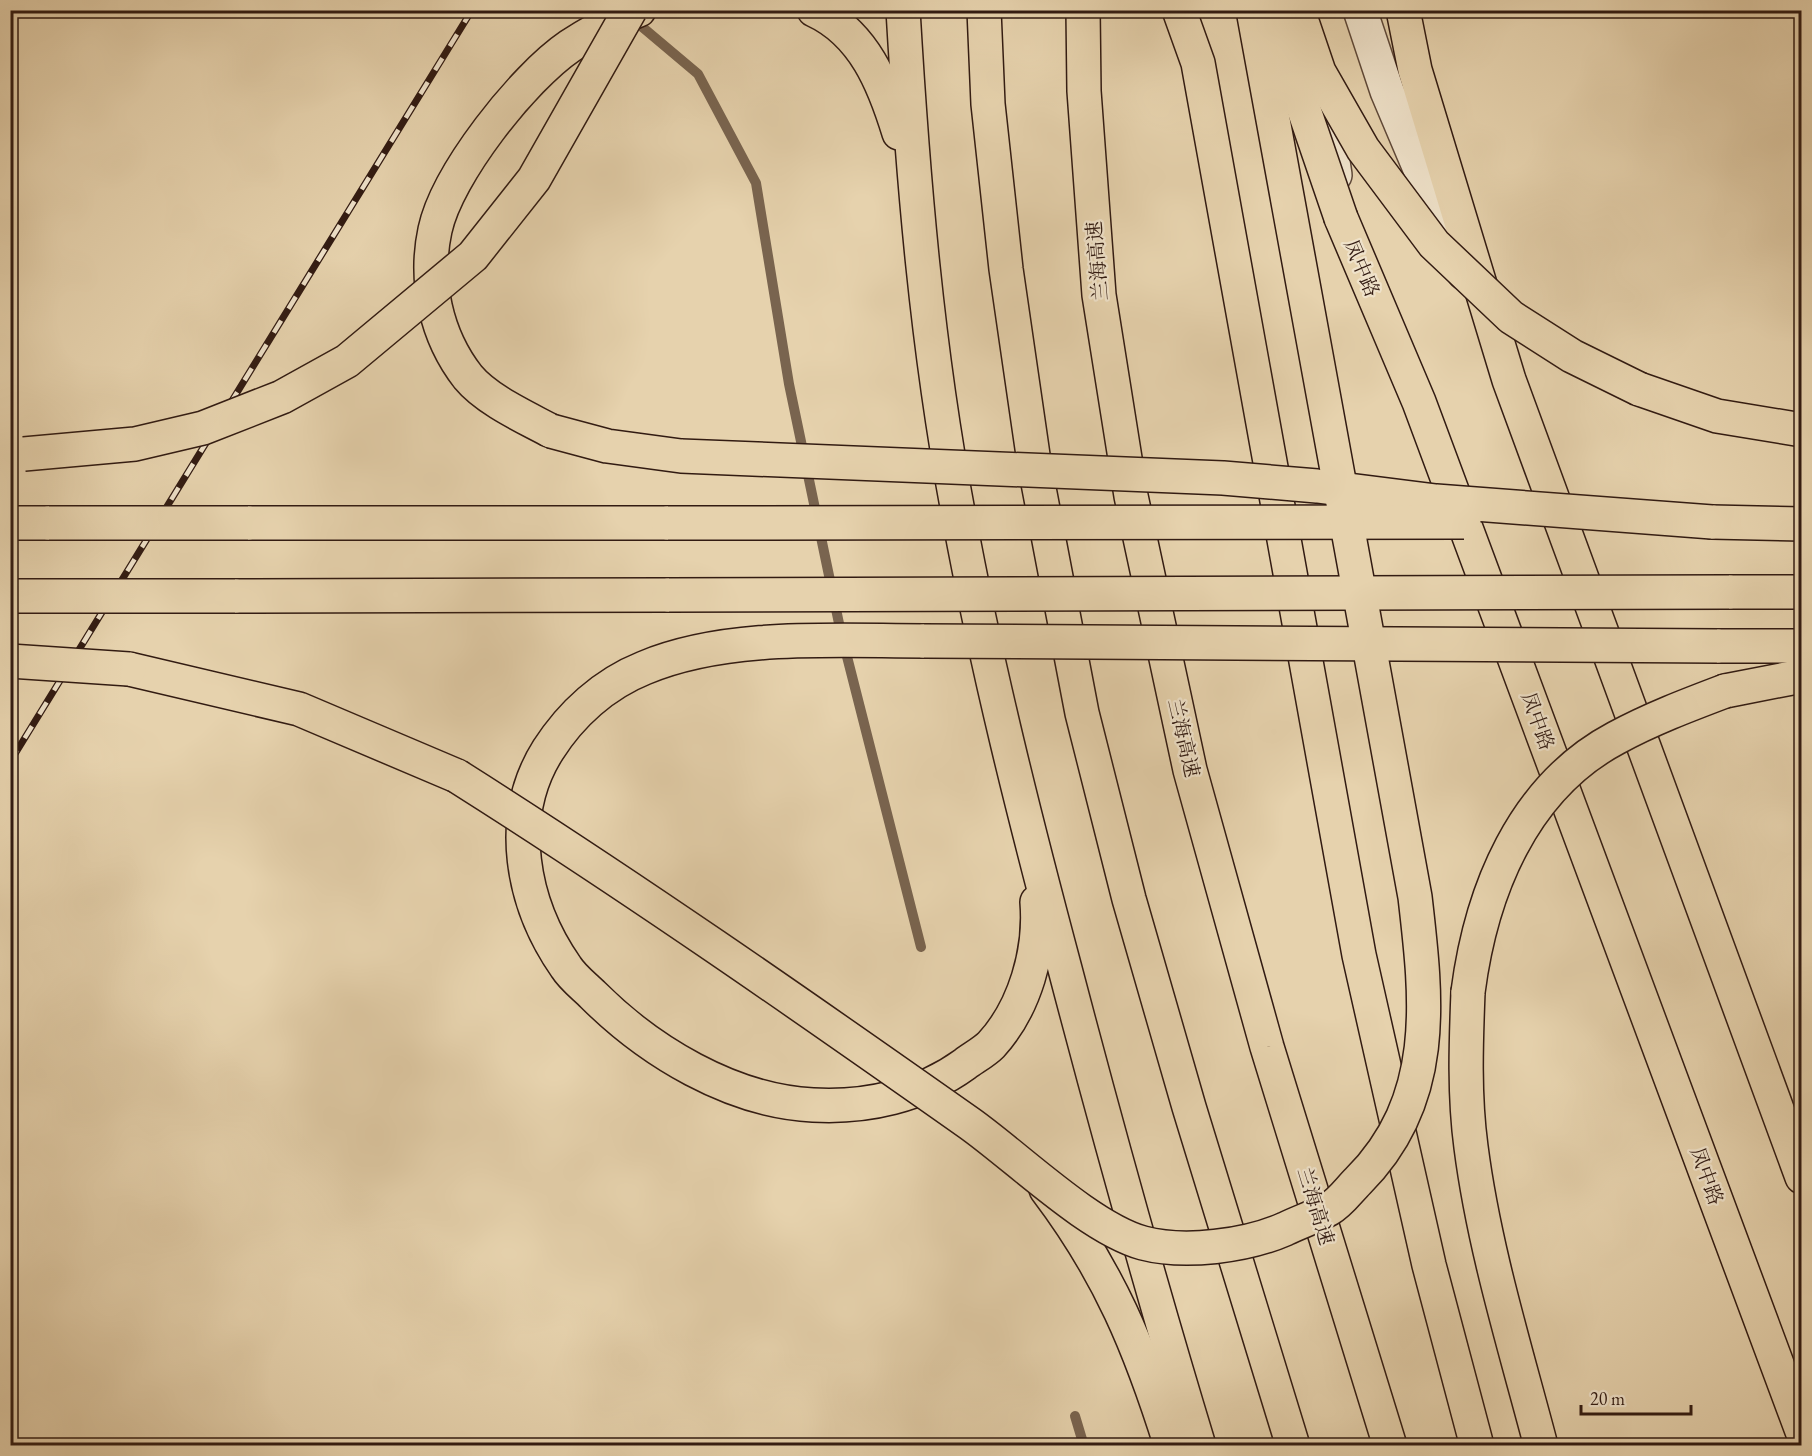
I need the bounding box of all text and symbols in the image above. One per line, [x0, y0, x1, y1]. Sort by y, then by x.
street label: 兰海高速 [1081, 220, 1113, 302]
street label: 凤中路 [1338, 235, 1386, 301]
street label: 凤中路 [1516, 688, 1560, 754]
street label: 兰海高速 [1162, 696, 1206, 780]
street label: 凤中路 [1685, 1143, 1729, 1209]
street label: 兰海高速 [1292, 1164, 1340, 1248]
scale bar [1581, 1378, 1690, 1416]
text: 20 m [1590, 1387, 1625, 1410]

